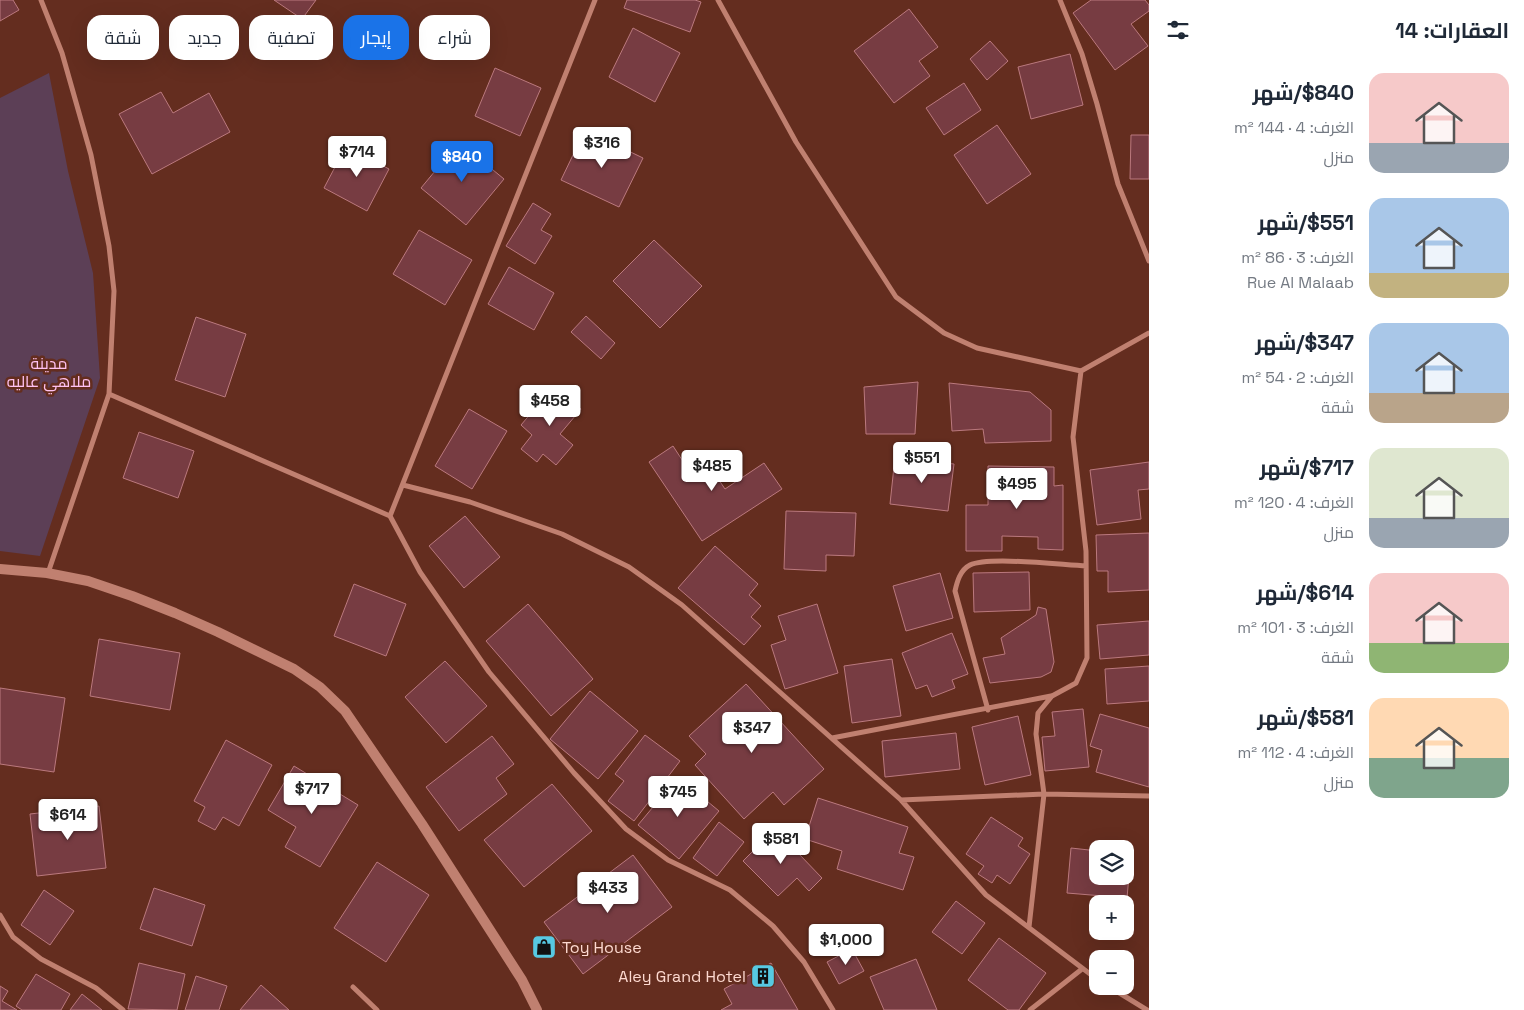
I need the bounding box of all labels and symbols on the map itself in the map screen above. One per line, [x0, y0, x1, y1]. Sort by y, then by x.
pin: $316 [572, 126, 632, 169]
pin: $714 [327, 136, 387, 178]
pin: $840 [432, 140, 492, 183]
park label: مدينة ملاهي عاليه [7, 353, 91, 395]
pin: $458 [520, 384, 580, 427]
pin: $551 [892, 442, 952, 484]
pin: $485 [682, 450, 742, 492]
pin: $495 [987, 468, 1047, 510]
pin: $347 [722, 712, 782, 754]
pin: $717 [282, 772, 342, 815]
pin: $745 [648, 776, 708, 818]
pin: $614 [38, 798, 98, 841]
pin: $581 [751, 822, 811, 865]
pin: $433 [578, 872, 638, 914]
pin: $1,000 [805, 924, 887, 966]
shop icon: Toy House [531, 934, 557, 960]
place label: Toy House [562, 937, 642, 958]
building icon: Aley Grand Hotel [750, 963, 776, 989]
place label: Aley Grand Hotel [618, 966, 746, 987]

